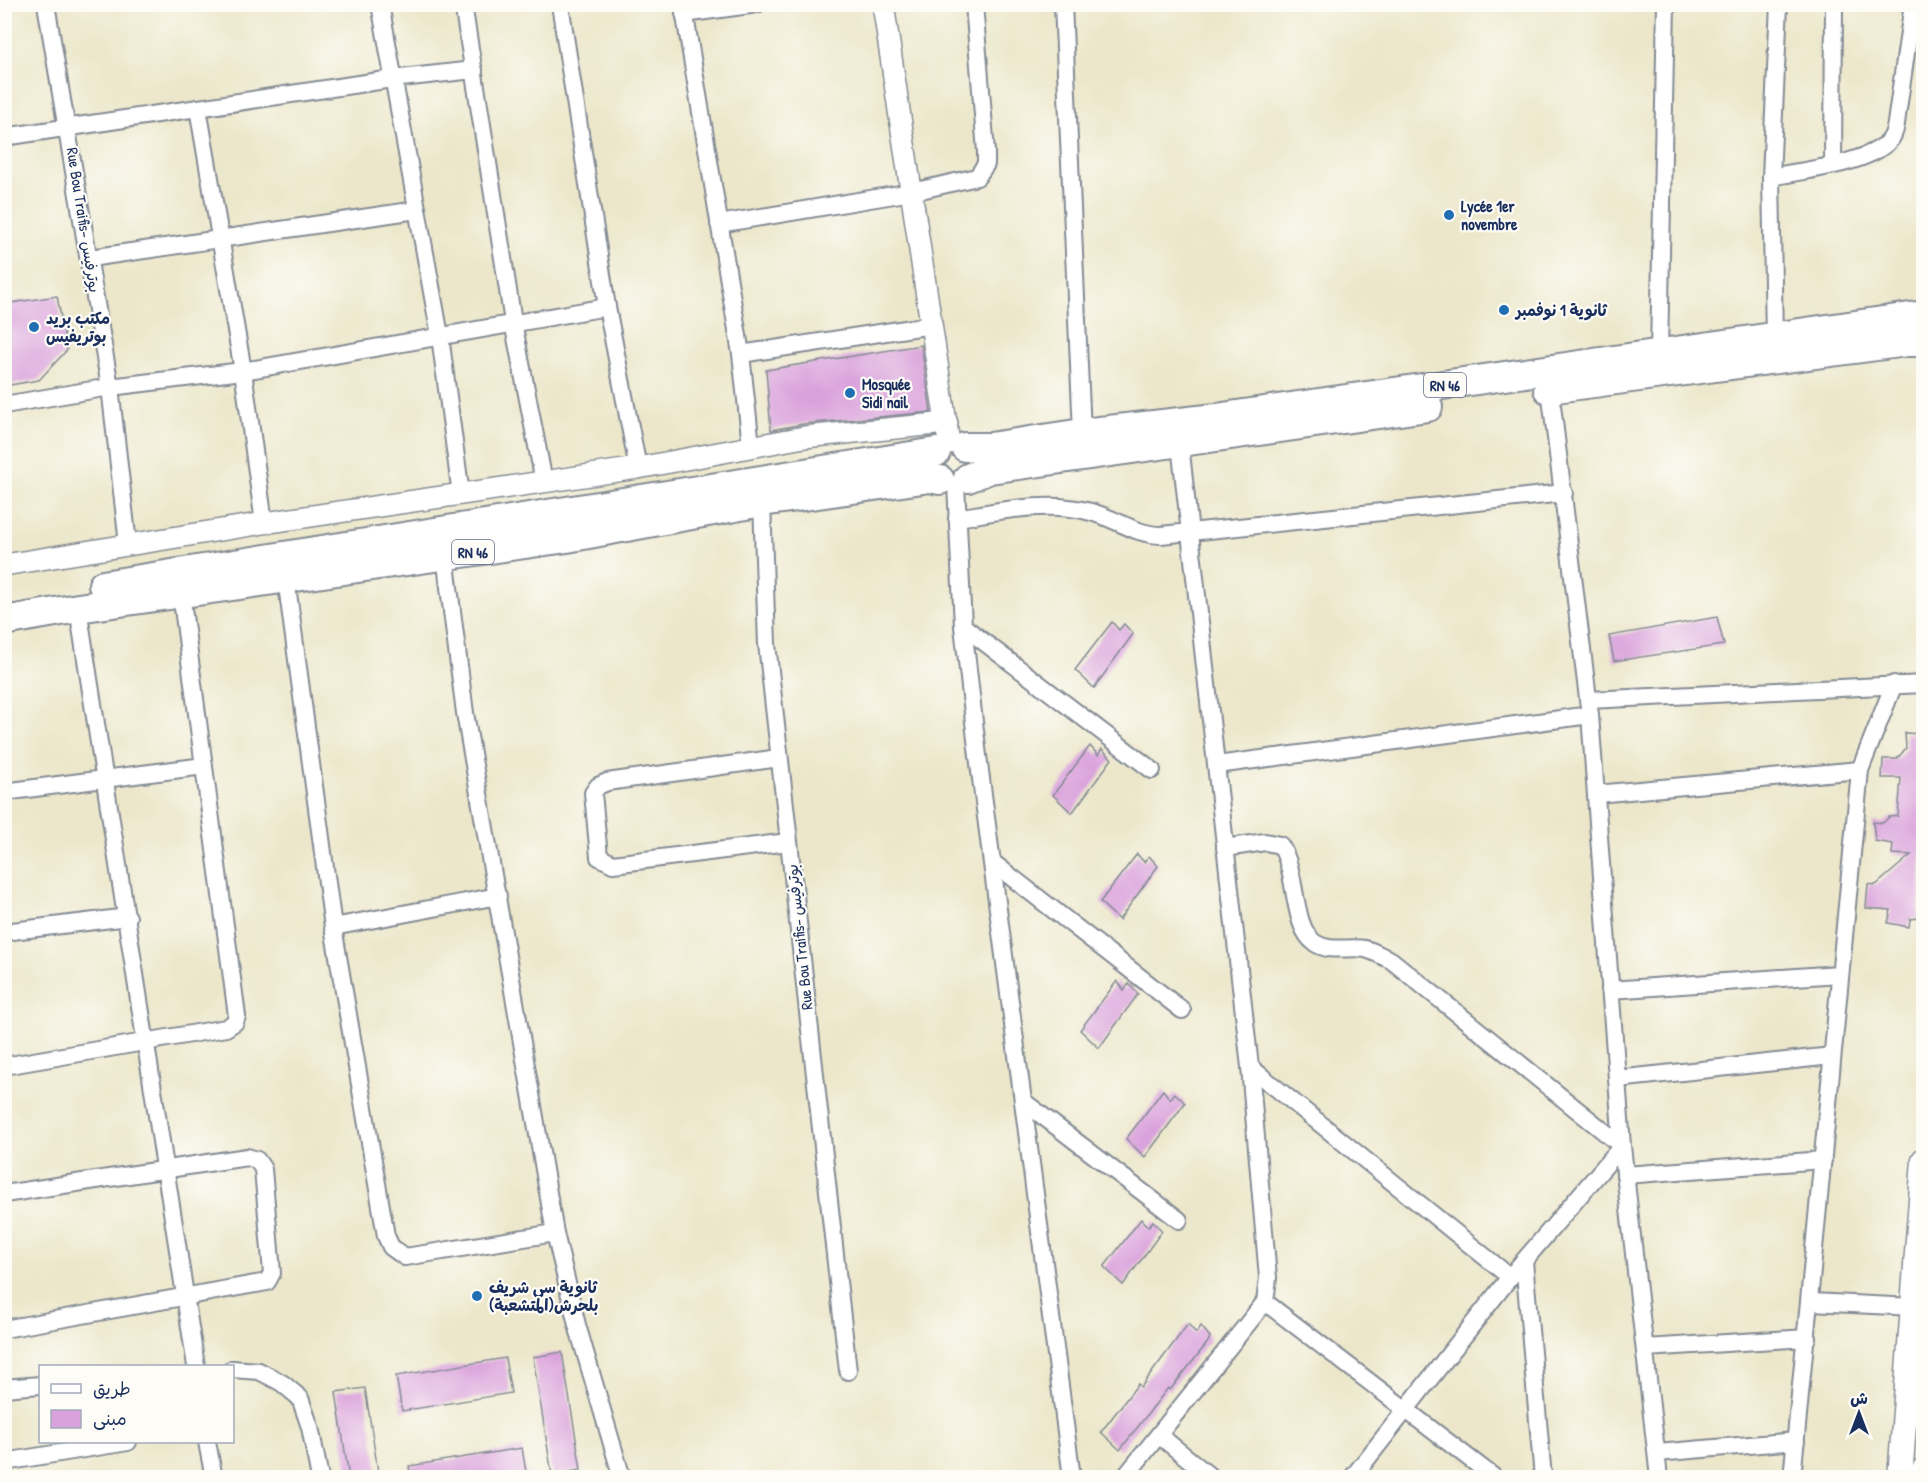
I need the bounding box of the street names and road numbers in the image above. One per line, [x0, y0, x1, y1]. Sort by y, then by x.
street label: Rue Bou Traifis- بوترفيس [62, 146, 106, 294]
road number: RN 46 [1424, 373, 1466, 397]
road number: RN 46 [452, 540, 494, 564]
street label: Rue Bou Traifis- بوترفيس [780, 863, 818, 1011]

